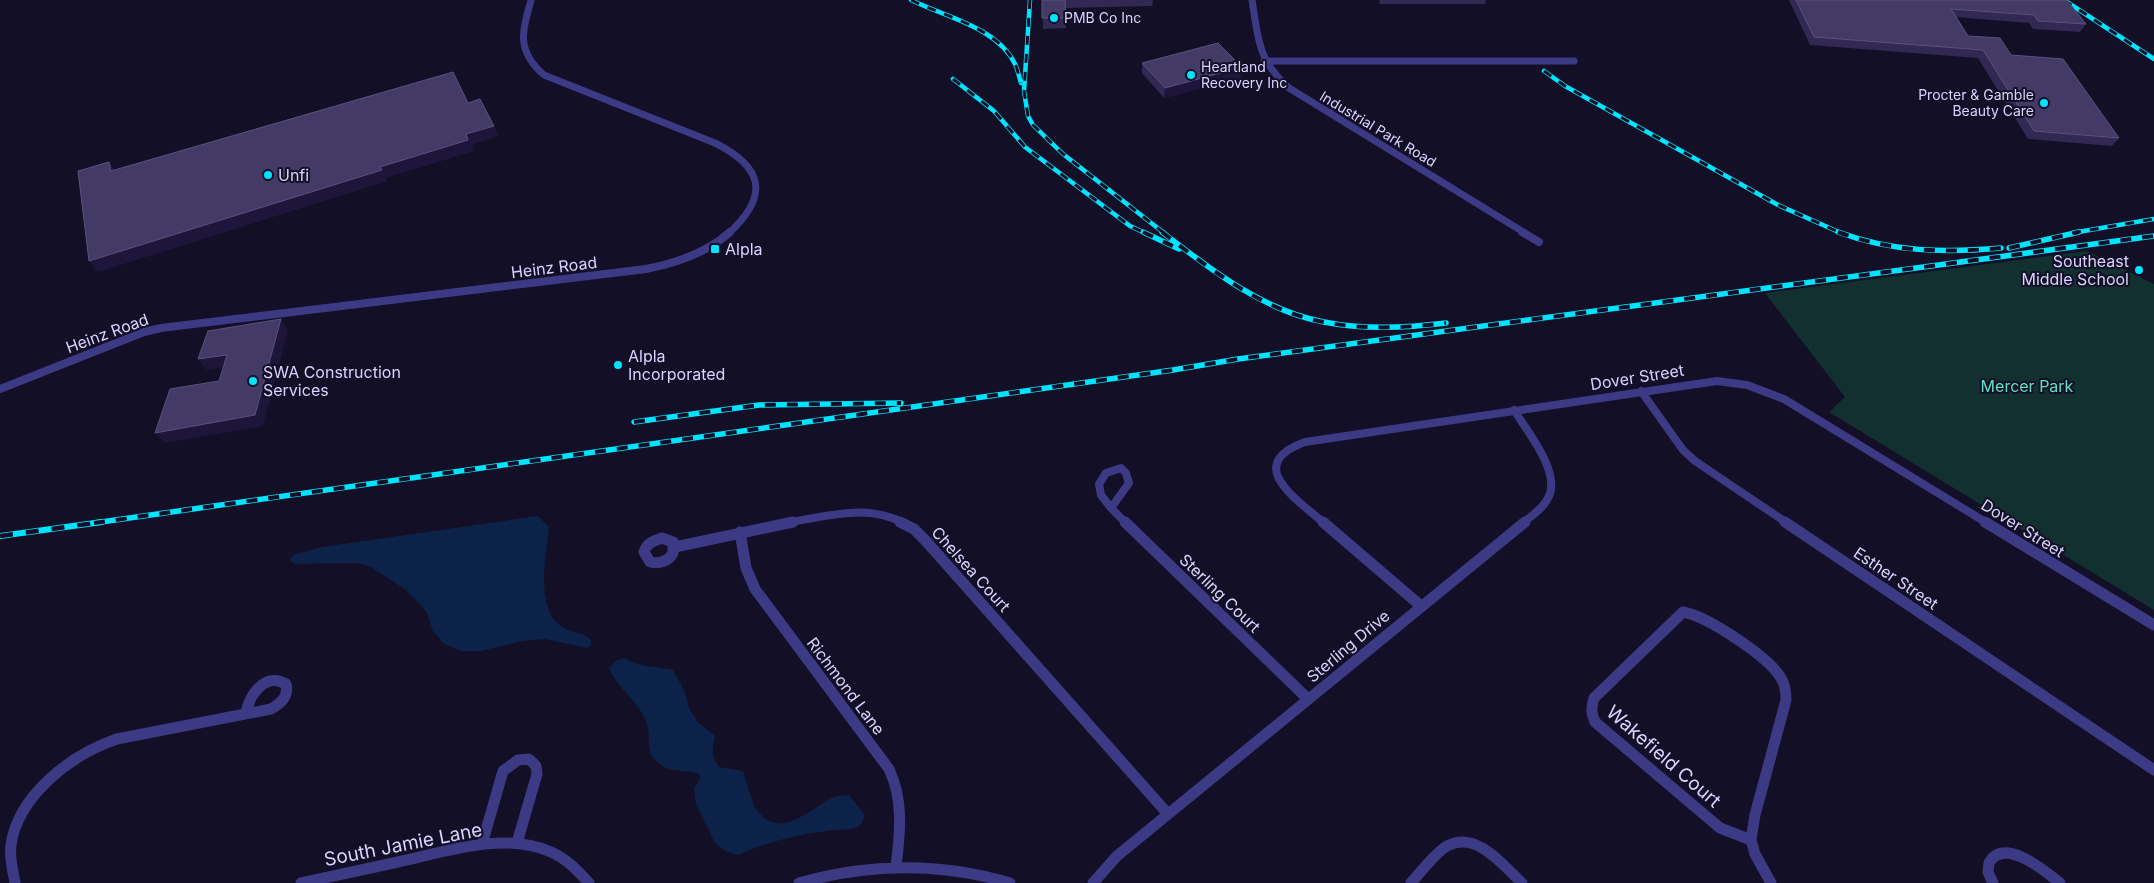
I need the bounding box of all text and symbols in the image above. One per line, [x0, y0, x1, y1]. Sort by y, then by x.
place label: PMB Co Inc [1064, 9, 1141, 26]
marker: PMB Co Inc [1048, 12, 1060, 24]
place label: Heartland Recovery Inc [1201, 58, 1287, 91]
marker: Heartland Recovery Inc [1185, 69, 1197, 81]
place label: Procter & Gamble Beauty Care [1918, 86, 2034, 119]
street label: Industrial Park Road [1317, 87, 1439, 170]
marker: Procter & Gamble Beauty Care [2038, 97, 2050, 109]
place label: Unfi [278, 165, 309, 185]
marker: Unfi [262, 169, 274, 181]
place label: Alpla [725, 239, 763, 259]
marker: Alpla [709, 243, 721, 255]
place label: Southeast Middle School [2021, 251, 2129, 289]
street label: Heinz Road [510, 252, 598, 282]
marker: Southeast Middle School [2133, 264, 2145, 276]
street label: Heinz Road [63, 309, 151, 357]
place label: Alpla Incorporated [628, 346, 725, 384]
marker: Alpla Incorporated [612, 359, 624, 371]
street label: Dover Street [1589, 360, 1685, 394]
place label: SWA Construction Services [263, 362, 401, 400]
marker: SWA Construction Services [247, 375, 259, 387]
park label: Mercer Park [1981, 376, 2074, 396]
street label: Dover Street [1978, 494, 2068, 562]
street label: Chelsea Court [927, 522, 1015, 616]
street label: Esther Street [1850, 542, 1942, 614]
street label: Sterling Court [1175, 549, 1265, 637]
street label: Sterling Drive [1302, 606, 1394, 686]
street label: Richmond Lane [803, 633, 889, 739]
street label: Wakefield Court [1602, 700, 1726, 812]
street label: South Jamie Lane [322, 818, 484, 871]

